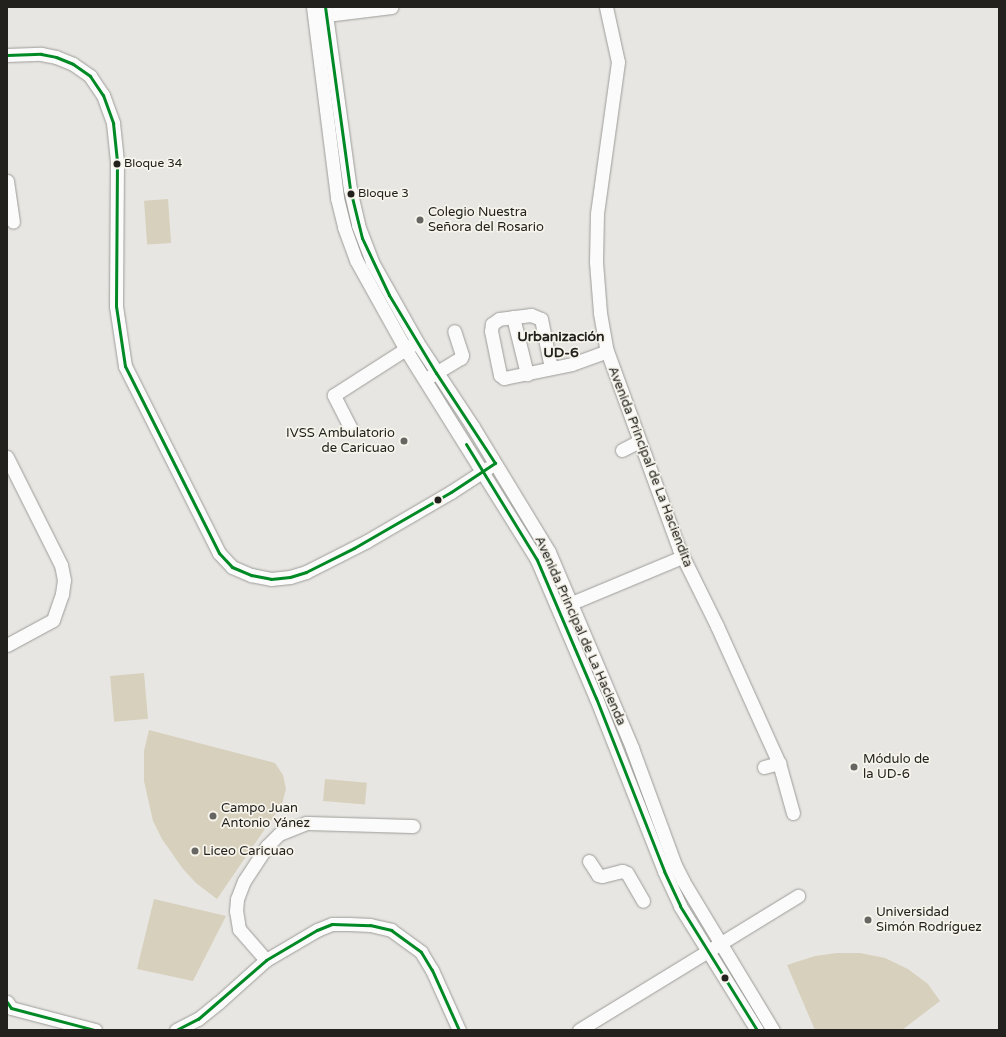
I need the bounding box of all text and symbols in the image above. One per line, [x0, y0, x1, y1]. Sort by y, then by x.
place label: Bloque 34 [124, 157, 182, 171]
marker: Bloque 34 [112, 159, 122, 169]
place label: Bloque 3 [358, 187, 409, 201]
marker: Bloque 3 [346, 189, 356, 199]
place label: Colegio Nuestra Señora del Rosario [428, 205, 544, 236]
marker: Colegio Nuestra Señora del Rosario [415, 215, 425, 225]
district label: Urbanización UD-6 [517, 329, 605, 362]
street label: Avenida Principal de La Haciendita [604, 364, 696, 570]
place label: IVSS Ambulatorio de Caricuao [286, 426, 395, 457]
marker: IVSS Ambulatorio de Caricuao [398, 435, 410, 447]
unlabelled marker [433, 495, 443, 505]
street label: Avenida Principal de La Hacienda [531, 534, 629, 728]
place label: Módulo de la UD-6 [863, 752, 929, 783]
marker: Módulo de la UD-6 [848, 761, 860, 773]
place label: Campo Juan Antonio Yánez [221, 801, 310, 832]
marker: Campo Juan Antonio Yánez [208, 811, 218, 821]
place label: Liceo Caricuao [203, 843, 294, 859]
marker: Liceo Caricuao [190, 846, 200, 856]
place label: Universidad Simón Rodríguez [876, 905, 982, 936]
marker: Universidad Simón Rodríguez [863, 915, 873, 925]
unlabelled marker [720, 973, 730, 983]

